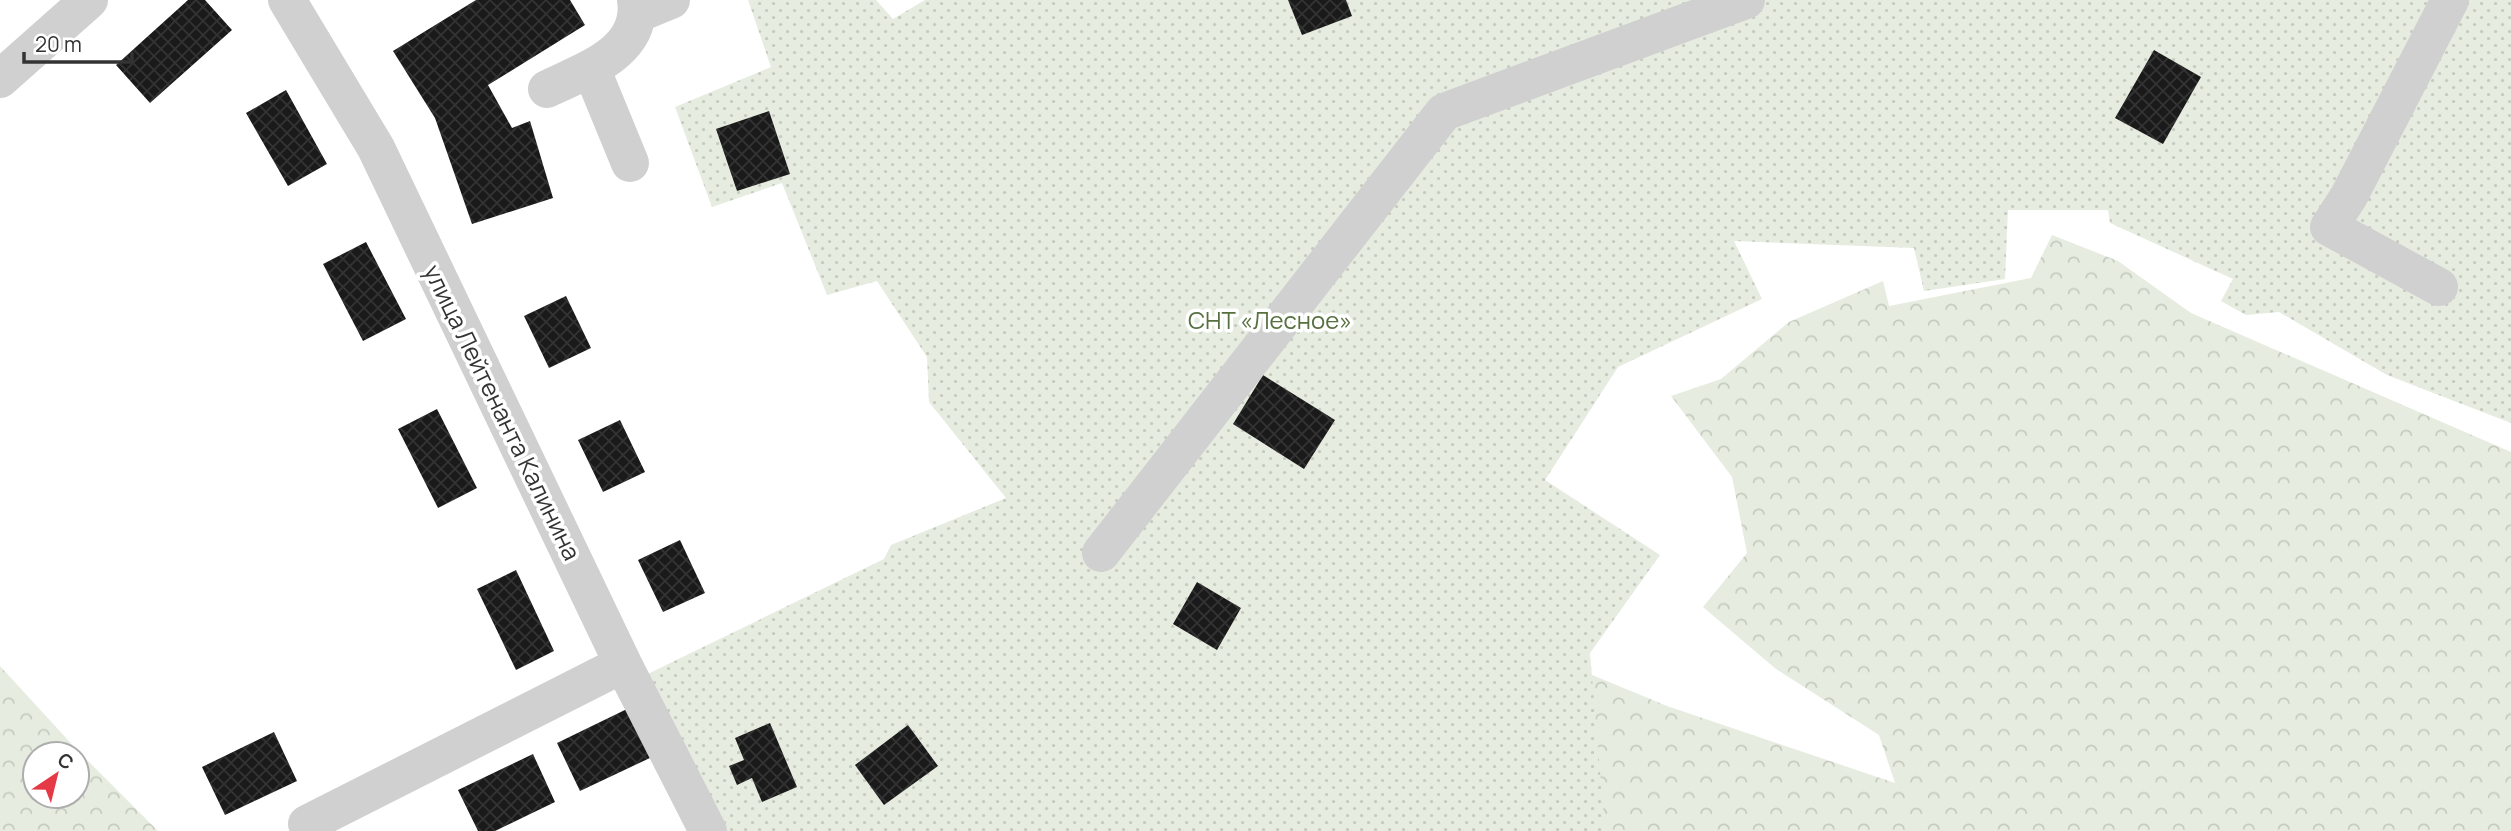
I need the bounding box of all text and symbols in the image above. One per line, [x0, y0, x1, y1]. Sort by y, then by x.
scale bar [24, 21, 133, 65]
text: 20 m [35, 30, 82, 58]
street label: улица Лейтенанта Калинина [417, 259, 589, 565]
park label: СНТ «Лесное» [1188, 303, 1352, 336]
north arrow [21, 740, 91, 810]
text: С [53, 746, 79, 776]

